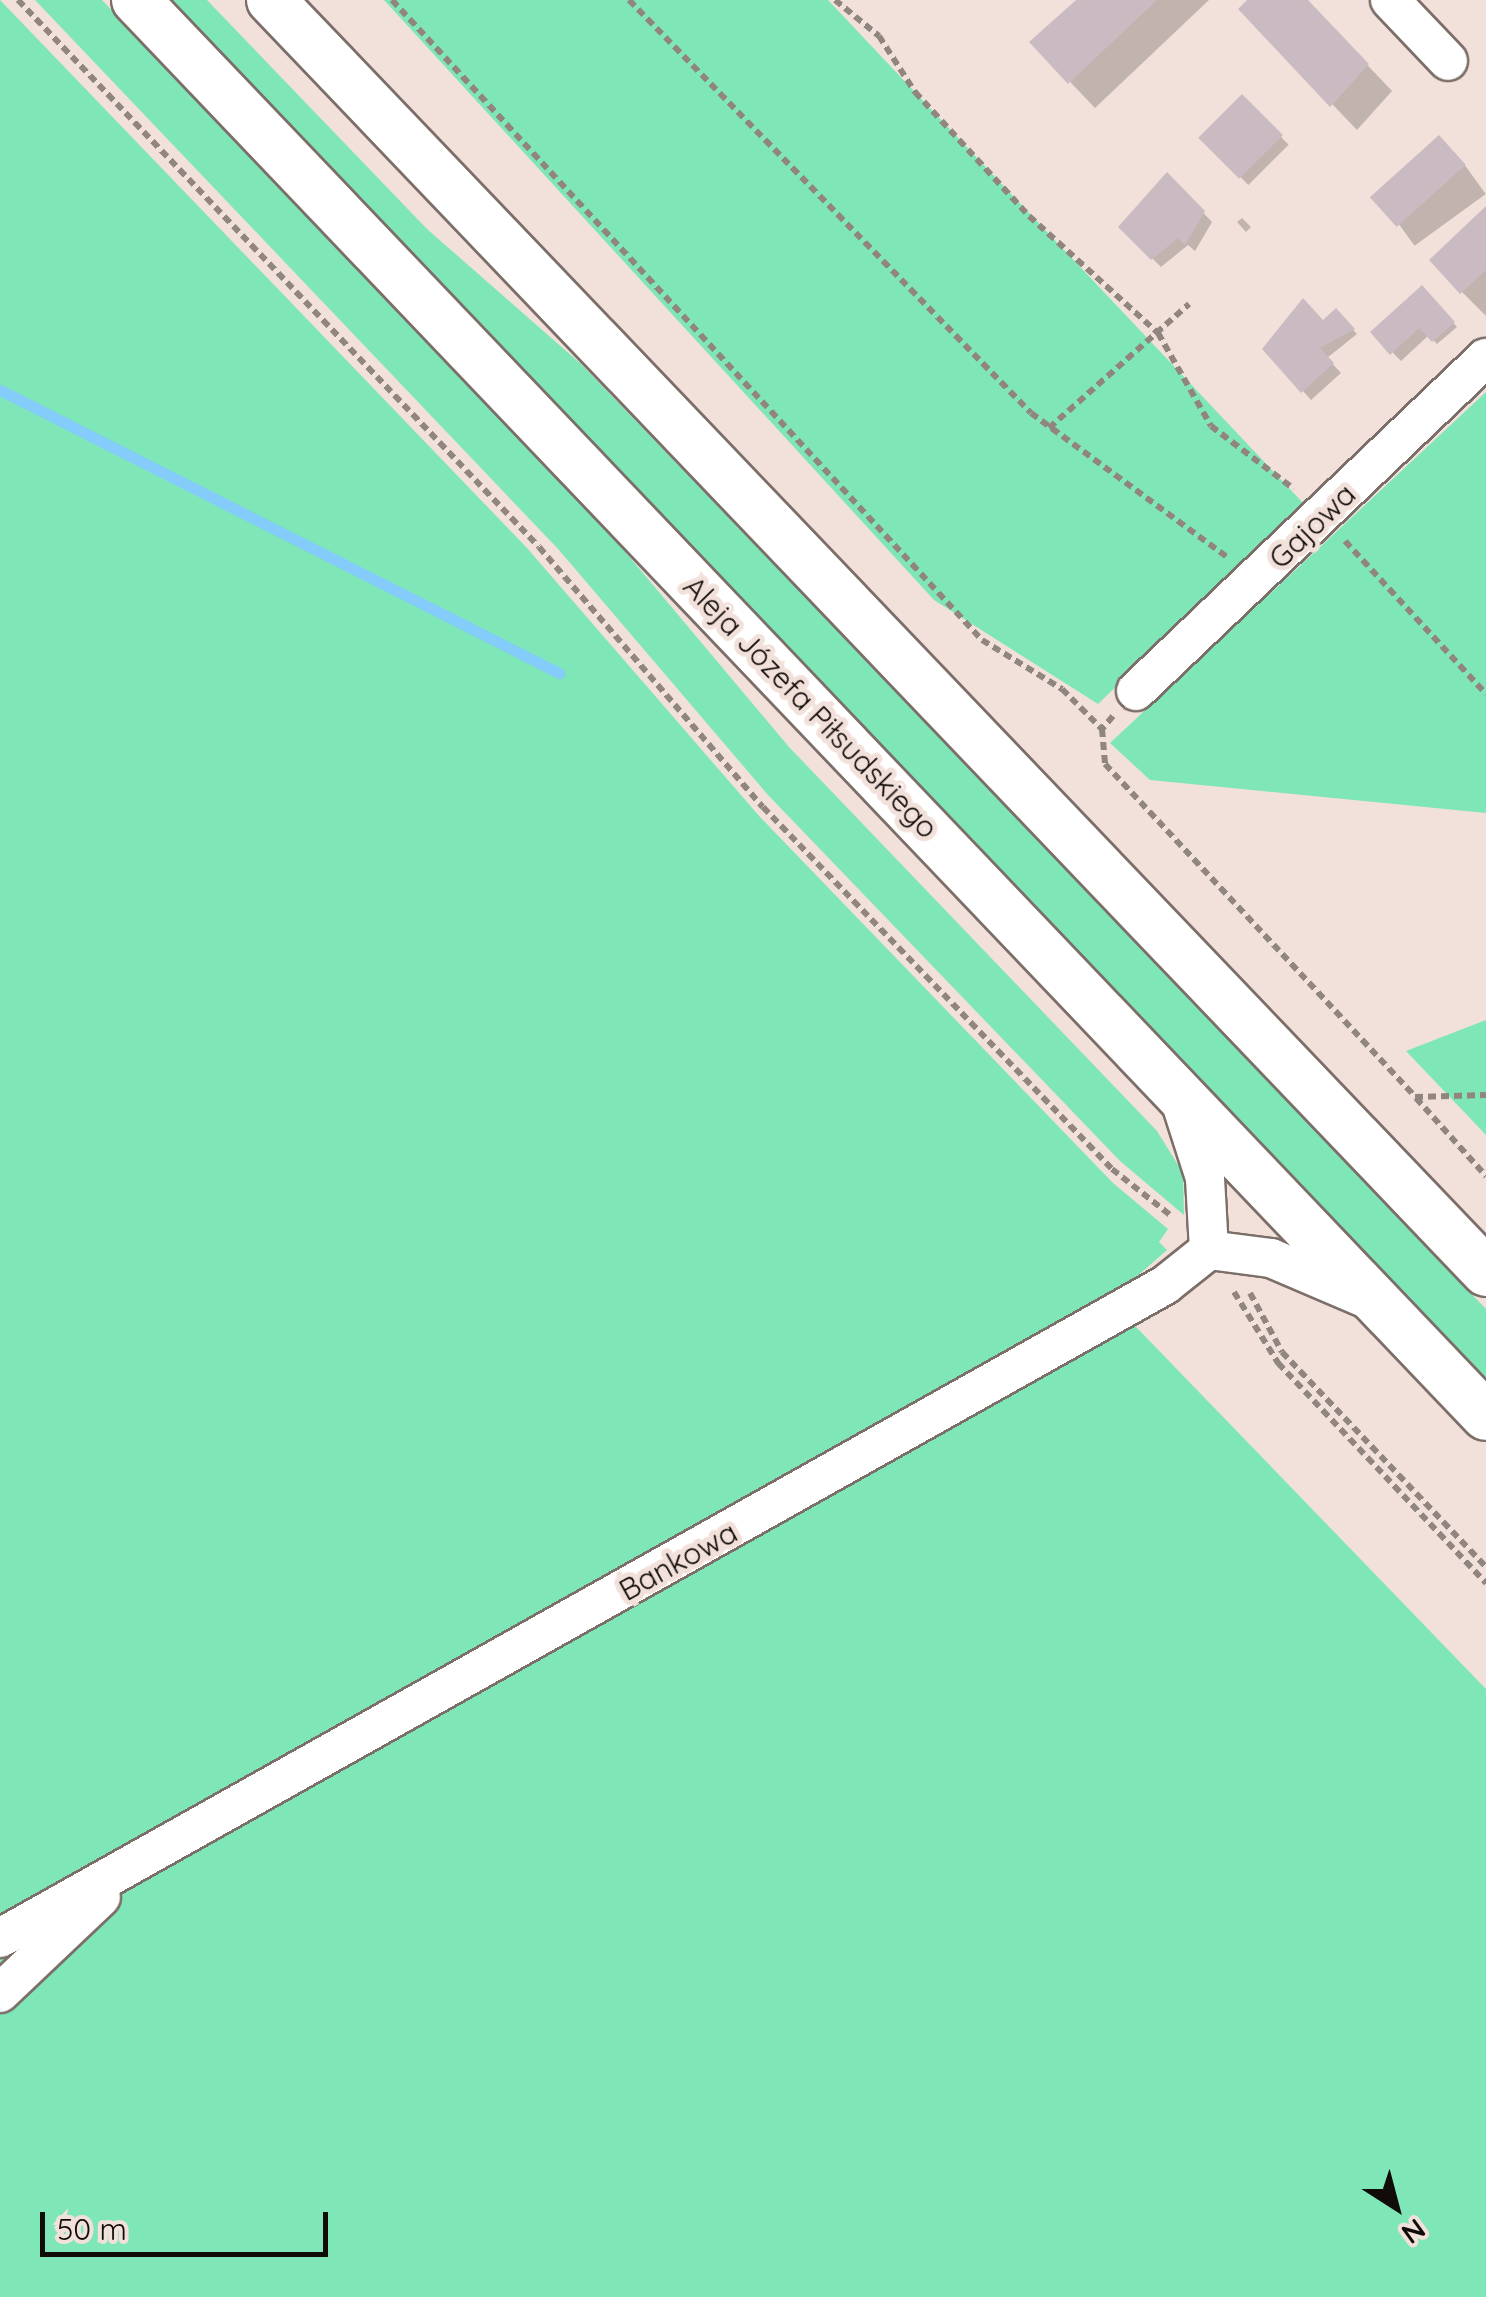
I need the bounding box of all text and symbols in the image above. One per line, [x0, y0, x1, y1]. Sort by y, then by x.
street label: Gajowa [1261, 476, 1363, 576]
street label: Aleja Józefa Piłsudskiego [676, 568, 946, 846]
street label: Bankowa [613, 1514, 743, 1608]
north arrow [1346, 2157, 1446, 2257]
scale bar [45, 2192, 332, 2254]
text: 50 m [57, 2210, 127, 2248]
text: N [1395, 2211, 1433, 2252]

